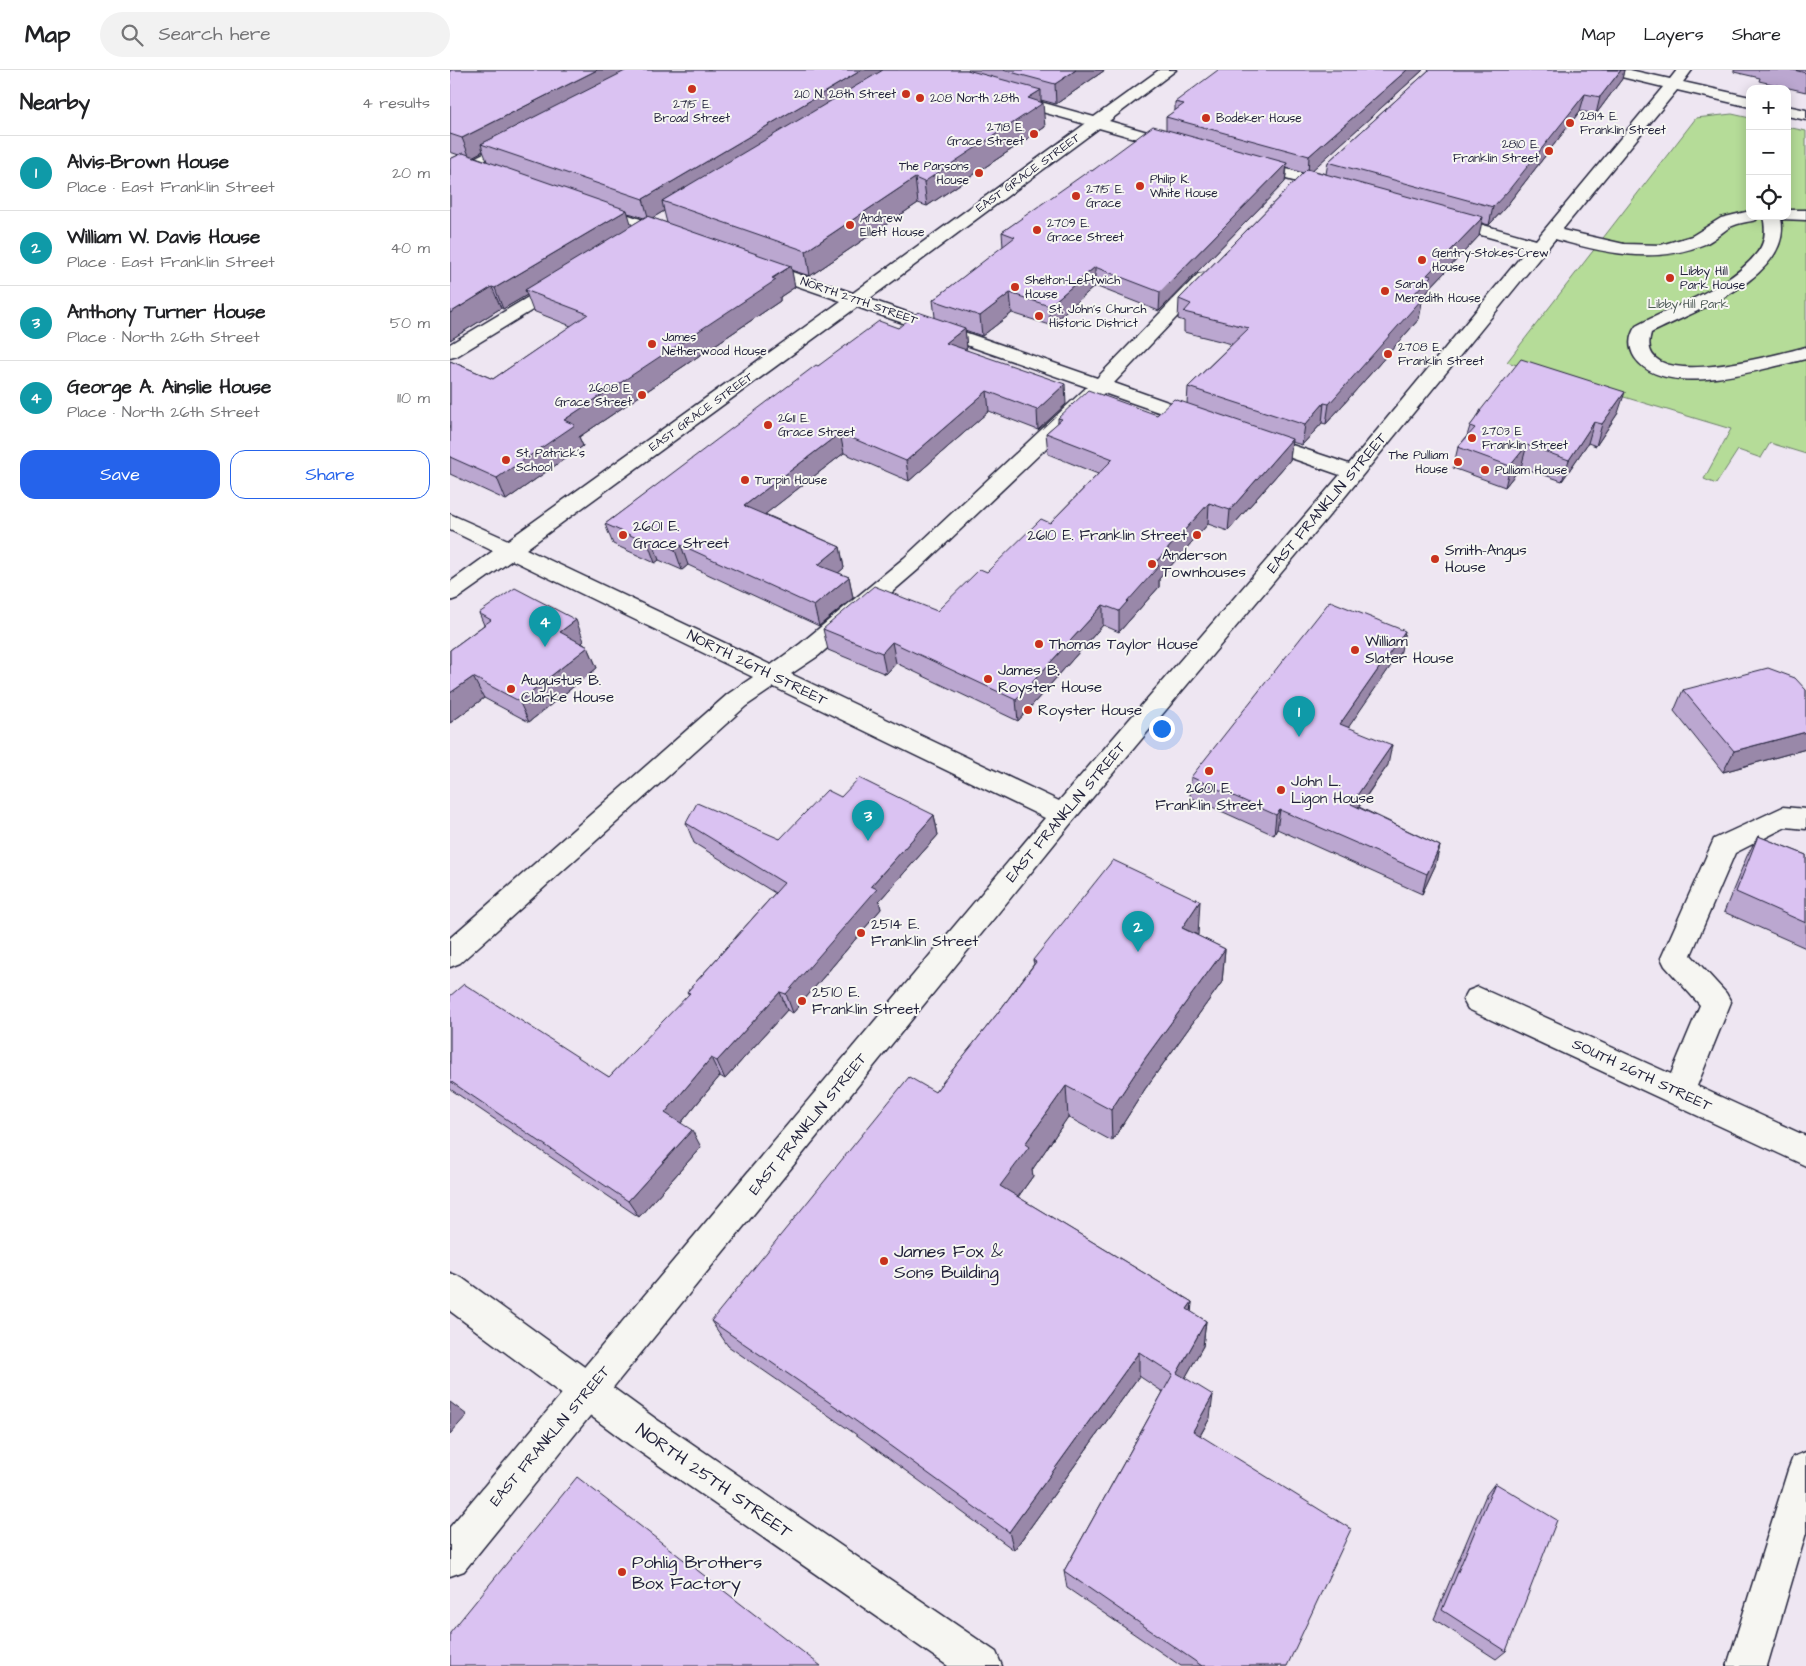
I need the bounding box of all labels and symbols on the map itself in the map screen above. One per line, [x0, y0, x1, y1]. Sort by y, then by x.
marker: 2715 E. Broad Street [686, 83, 698, 95]
place label: 210 N. 28th Street [794, 86, 896, 103]
marker: 210 N. 28th Street [900, 88, 912, 100]
place label: 208 North 28th [930, 90, 1019, 107]
marker: 208 North 28th [914, 92, 926, 104]
place label: 2715 E. Broad Street [654, 96, 730, 127]
place label: 2814 E. Franklin Street [1580, 108, 1666, 139]
place label: Bodeker House [1216, 110, 1302, 127]
marker: Bodeker House [1200, 112, 1212, 124]
marker: 2814 E. Franklin Street [1564, 117, 1576, 129]
place label: 2718 E. Grace Street [947, 119, 1024, 150]
marker: 2718 E. Grace Street [1028, 128, 1040, 140]
street label: EAST GRACE STREET [972, 129, 1084, 217]
place label: 2810 E. Franklin Street [1453, 136, 1539, 167]
marker: 2810 E. Franklin Street [1543, 145, 1555, 157]
place label: The Parsons House [899, 158, 970, 189]
marker: The Parsons House [973, 167, 985, 179]
place label: Philip K. White House [1150, 171, 1218, 202]
marker: Philip K. White House [1134, 180, 1146, 192]
place label: 2715 E. Grace [1086, 181, 1124, 212]
marker: 2715 E. Grace [1070, 190, 1082, 202]
place label: Andrew Ellett House [860, 210, 925, 241]
place label: 2709 E. Grace Street [1047, 215, 1124, 246]
marker: Andrew Ellett House [844, 219, 856, 231]
marker: 2709 E. Grace Street [1031, 224, 1043, 236]
place label: Gentry-Stokes-Crew House [1432, 245, 1549, 276]
marker: Gentry-Stokes-Crew House [1416, 254, 1428, 266]
place label: Libby Hill Park House [1680, 263, 1746, 294]
place label: Shelton-Leftwich House [1025, 272, 1120, 303]
marker: Libby Hill Park House [1664, 272, 1676, 284]
street label: NORTH 27TH STREET [798, 273, 920, 329]
place label: Sarah Meredith House [1395, 276, 1481, 307]
marker: Shelton-Leftwich House [1009, 281, 1021, 293]
marker: Sarah Meredith House [1379, 285, 1391, 297]
park label: Libby Hill Park [1648, 296, 1729, 314]
place label: St. John's Church Historic District [1049, 301, 1147, 332]
marker: St. John's Church Historic District [1033, 310, 1045, 322]
place label: James Netherwood House [662, 329, 767, 360]
marker: James Netherwood House [646, 338, 658, 350]
place label: 2708 E. Franklin Street [1398, 339, 1484, 370]
marker: 2708 E. Franklin Street [1382, 348, 1394, 360]
street label: EAST GRACE STREET [645, 368, 757, 456]
place label: 2608 E. Grace Street [555, 380, 632, 411]
marker: 2608 E. Grace Street [636, 389, 648, 401]
place label: 2611 E. Grace Street [778, 410, 855, 441]
marker: 2611 E. Grace Street [762, 419, 774, 431]
place label: 2703 E Franklin Street [1482, 423, 1568, 454]
street label: EAST FRANKLIN STREET [1262, 428, 1393, 578]
marker: 2703 E Franklin Street [1466, 432, 1478, 444]
place label: St. Patrick's School [516, 445, 585, 476]
place label: The Pulliam House [1389, 447, 1449, 478]
marker: St. Patrick's School [500, 454, 512, 466]
marker: The Pulliam House [1452, 456, 1464, 468]
place label: Pulliam House [1495, 462, 1568, 479]
marker: Pulliam House [1479, 464, 1491, 476]
place label: Turpin House [755, 472, 828, 489]
marker: Turpin House [739, 474, 751, 486]
place label: 2601 E. Grace Street [633, 516, 729, 554]
place label: 2610 E. Franklin Street [1027, 525, 1187, 546]
marker: 2601 E. Grace Street [617, 529, 629, 541]
marker: 2610 E. Franklin Street [1191, 529, 1203, 541]
place label: Smith-Angus House [1445, 540, 1527, 578]
place label: Anderson Townhouses [1162, 545, 1247, 583]
marker: Smith-Angus House [1429, 553, 1441, 565]
marker: Anderson Townhouses [1146, 558, 1158, 570]
pin: 4 [529, 606, 561, 647]
street label: NORTH 26TH STREET [683, 625, 831, 711]
place label: William Slater House [1365, 631, 1454, 669]
place label: Thomas Taylor House [1049, 634, 1198, 656]
marker: Thomas Taylor House [1033, 638, 1045, 650]
marker: William Slater House [1349, 644, 1361, 656]
place label: James B. Royster House [998, 660, 1102, 699]
place label: Augustus B. Clarke House [521, 670, 614, 708]
marker: James B. Royster House [982, 673, 994, 685]
marker: Augustus B. Clarke House [505, 683, 517, 695]
pin: 1 [1283, 696, 1315, 737]
place label: Royster House [1038, 700, 1142, 722]
marker: Royster House [1022, 704, 1034, 716]
your location [1149, 716, 1175, 742]
street label: EAST FRANKLIN STREET [1001, 737, 1132, 887]
marker: 2601 E. Franklin Street [1203, 765, 1215, 777]
place label: John L. Ligon House [1291, 771, 1374, 810]
place label: 2601 E. Franklin Street [1155, 778, 1263, 816]
marker: John L. Ligon House [1275, 784, 1287, 796]
pin: 3 [852, 800, 884, 841]
pin: 2 [1122, 911, 1154, 952]
place label: 2514 E. Franklin Street [871, 914, 978, 952]
marker: 2514 E. Franklin Street [855, 927, 867, 939]
place label: 2510 E. Franklin Street [812, 982, 919, 1020]
marker: 2510 E. Franklin Street [796, 995, 808, 1007]
street label: SOUTH 26TH STREET [1569, 1033, 1716, 1117]
street label: EAST FRANKLIN STREET [744, 1048, 872, 1200]
place label: James Fox & Sons Building [894, 1239, 1003, 1286]
marker: James Fox & Sons Building [878, 1255, 890, 1267]
street label: EAST FRANKLIN STREET [485, 1361, 616, 1511]
street label: NORTH 25TH STREET [631, 1417, 798, 1545]
place label: Pohlig Brothers Box Factory [632, 1550, 762, 1597]
marker: Pohlig Brothers Box Factory [616, 1566, 628, 1578]

